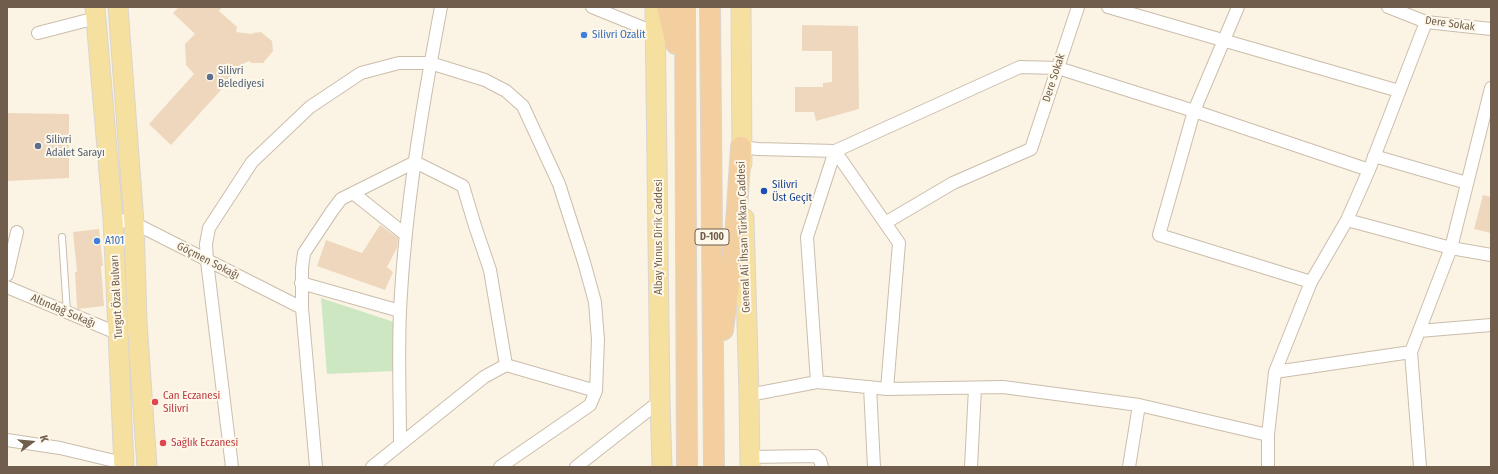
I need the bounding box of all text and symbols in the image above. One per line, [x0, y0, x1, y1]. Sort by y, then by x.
street label: Dere Sokak [1424, 14, 1476, 34]
place label: Silivri Ozalit [592, 28, 646, 42]
marker: Silivri Ozalit [579, 30, 589, 40]
street label: Dere Sokak [1040, 52, 1068, 104]
place label: Silivri Belediyesi [218, 64, 264, 90]
marker: Silivri Belediyesi [205, 72, 215, 82]
place label: Silivri Adalet Sarayı [46, 133, 105, 159]
marker: Silivri Adalet Sarayı [33, 141, 43, 151]
street label: General Ali İhsan Türkkan Caddesi [735, 161, 753, 313]
place label: Silivri Üst Geçit [772, 178, 812, 204]
street label: Albay Yunus Dirik Caddesi [652, 179, 666, 295]
marker: Silivri Üst Geçit [759, 186, 769, 196]
road number: D-100 [695, 229, 729, 245]
place label: A101 [105, 234, 124, 248]
marker: A101 [92, 236, 102, 246]
street label: Göçmen Sokağı [174, 240, 242, 282]
street label: Turgut Özal Bulvarı [108, 255, 126, 339]
street label: Altındağ Sokağı [29, 291, 97, 331]
place label: Can Eczanesi Silivri [163, 389, 220, 415]
marker: Can Eczanesi Silivri [150, 397, 160, 407]
north arrow [12, 422, 52, 462]
text: K [37, 434, 51, 443]
place label: Sağlık Eczanesi [171, 436, 238, 450]
marker: Sağlık Eczanesi [158, 438, 168, 448]

